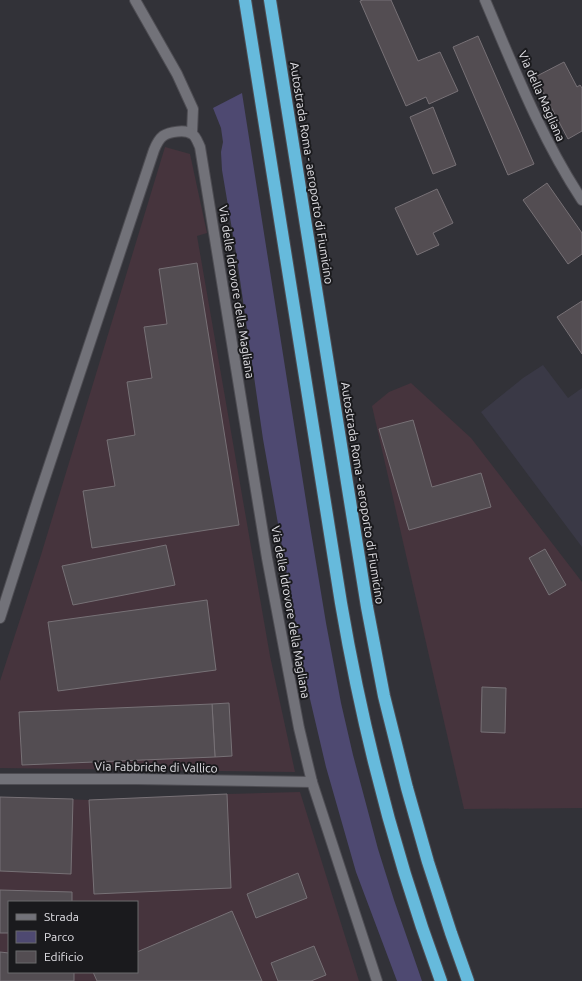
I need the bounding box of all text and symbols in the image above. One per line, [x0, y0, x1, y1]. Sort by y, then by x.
street label: Via della Magliana [516, 49, 568, 143]
street label: Autostrada Roma - aeroporto di Fiumicino [288, 61, 336, 285]
street label: Via delle Idrovore della Magliana [217, 204, 257, 380]
street label: Autostrada Roma - aeroporto di Fiumicino [339, 381, 387, 605]
street label: Via delle Idrovore della Magliana [269, 525, 313, 699]
street label: Via Fabbriche di Vallico [94, 759, 218, 775]
legend [8, 901, 138, 973]
text: Strada [44, 910, 79, 923]
text: Parco [44, 930, 74, 943]
text: Edificio [44, 950, 84, 963]

